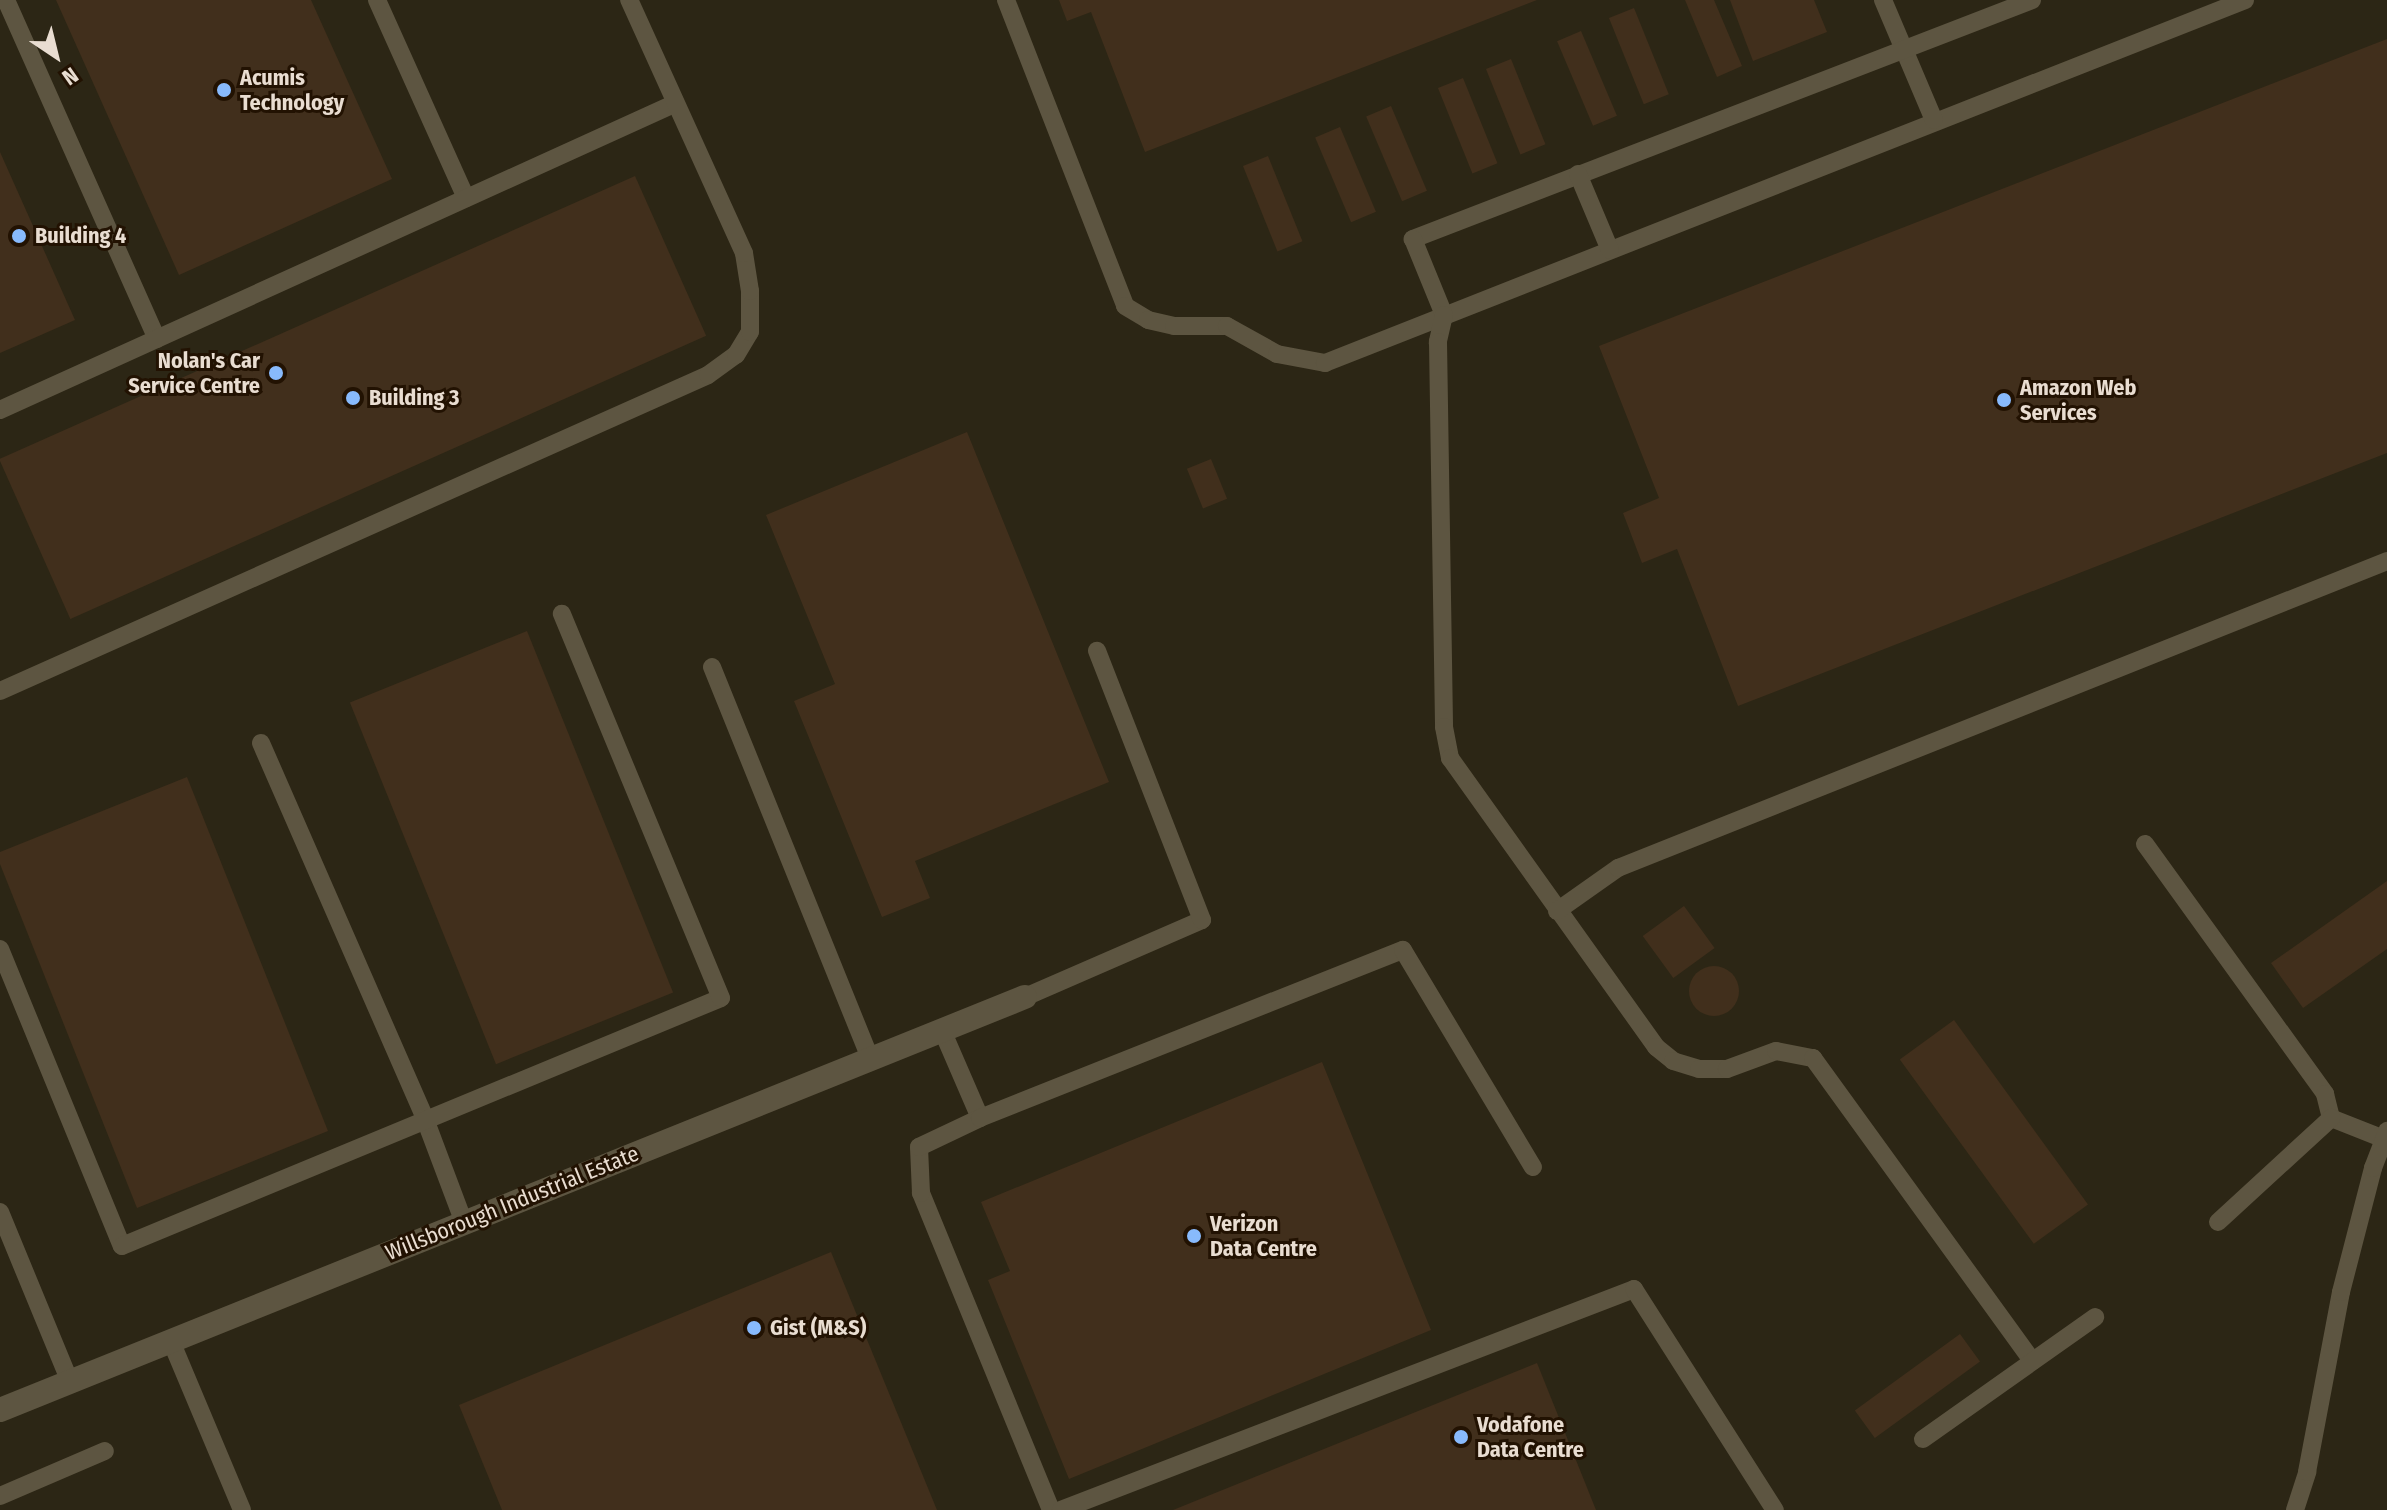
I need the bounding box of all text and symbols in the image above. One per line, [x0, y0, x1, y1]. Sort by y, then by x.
north arrow [16, 16, 96, 96]
text: N [57, 61, 83, 91]
place label: Acumis Technology [240, 64, 344, 116]
marker: Acumis Technology [215, 81, 233, 99]
place label: Building 4 [35, 223, 126, 249]
marker: Building 4 [10, 227, 28, 245]
place label: Nolan's Car Service Centre [128, 347, 260, 398]
marker: Nolan's Car Service Centre [267, 364, 285, 382]
place label: Amazon Web Services [2020, 374, 2136, 426]
place label: Building 3 [369, 385, 459, 411]
marker: Building 3 [344, 389, 362, 407]
marker: Amazon Web Services [1995, 391, 2013, 409]
street label: Willsborough Industrial Estate [382, 1140, 642, 1266]
place label: Verizon Data Centre [1210, 1210, 1317, 1262]
marker: Verizon Data Centre [1185, 1227, 1203, 1245]
place label: Gist (M&S) [770, 1315, 866, 1341]
marker: Gist (M&S) [745, 1319, 763, 1337]
place label: Vodafone Data Centre [1477, 1411, 1584, 1462]
marker: Vodafone Data Centre [1452, 1428, 1470, 1446]

